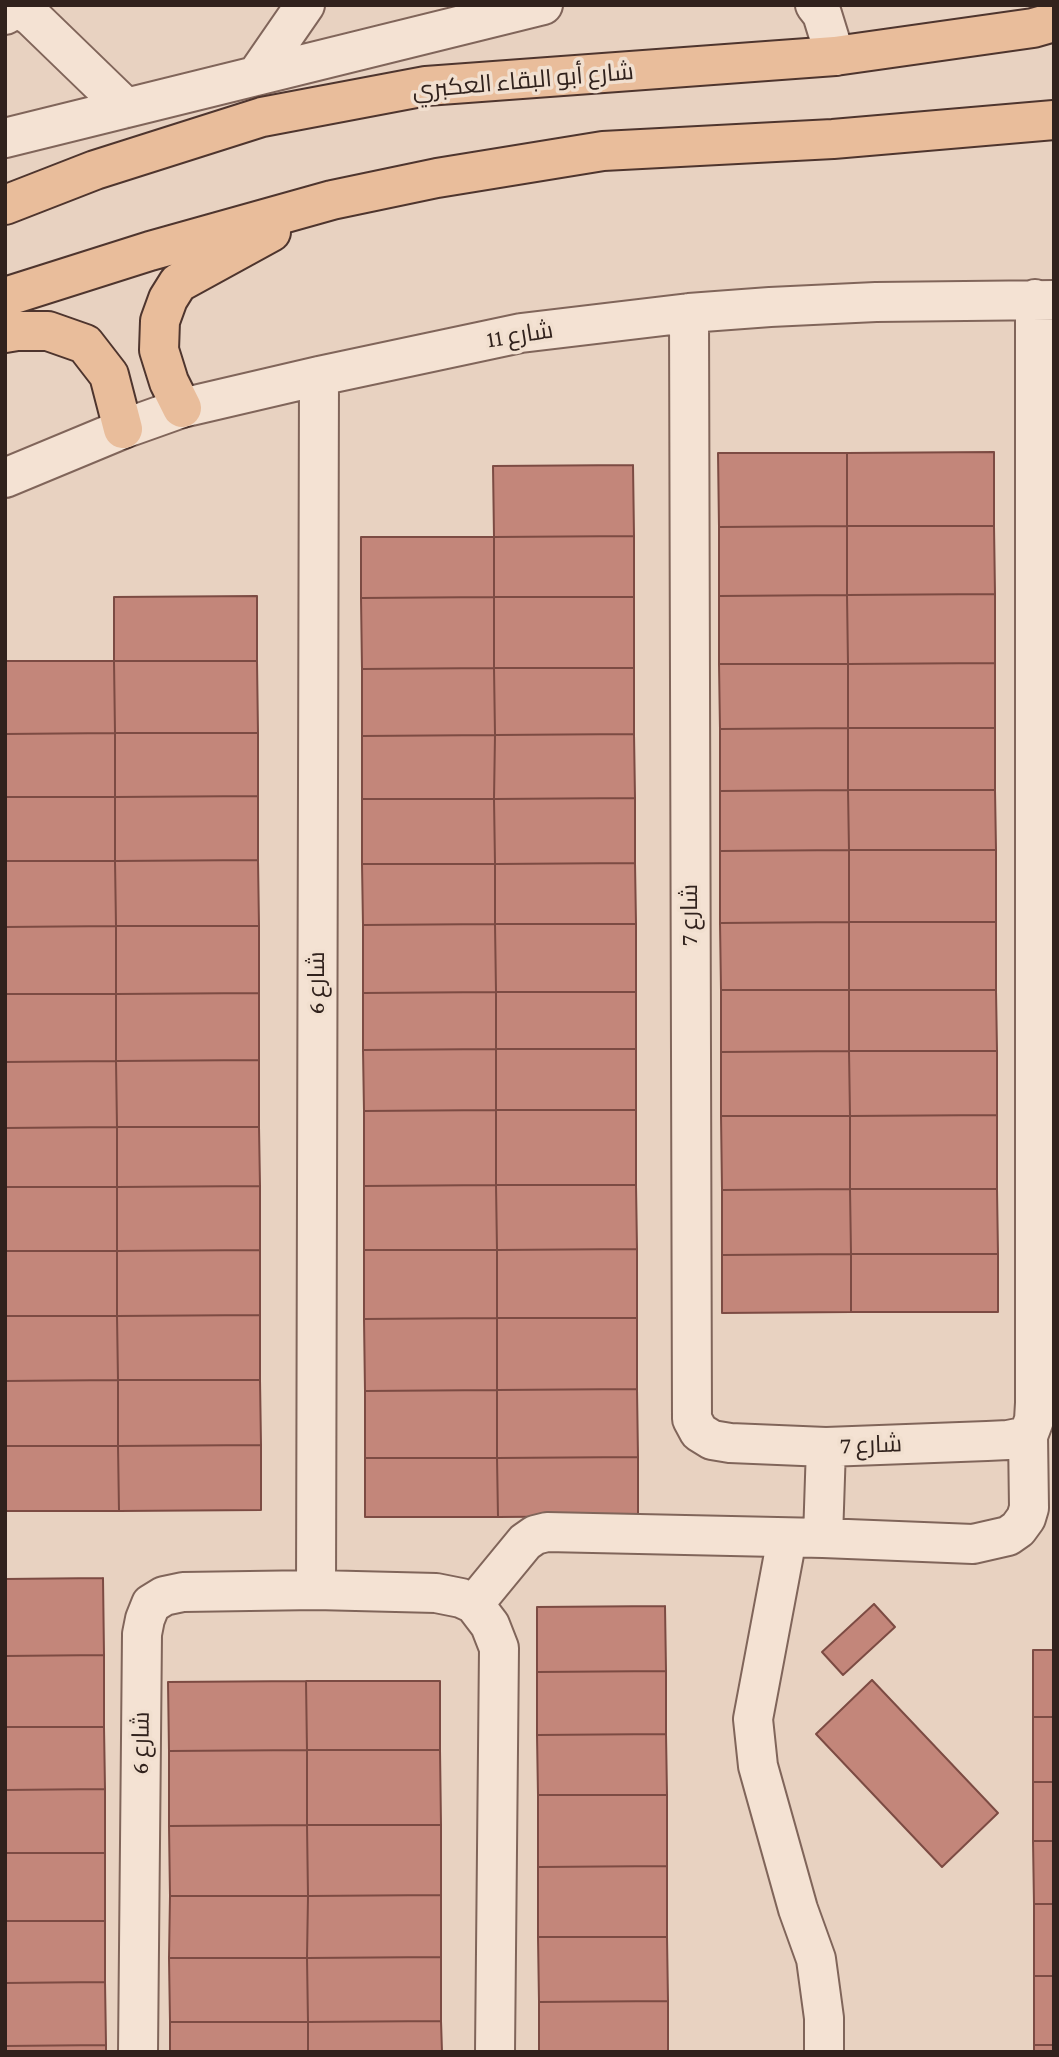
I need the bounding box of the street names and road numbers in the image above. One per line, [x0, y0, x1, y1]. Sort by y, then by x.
street label: شارع أبو البقاء العكبري [411, 57, 635, 105]
street label: شارع 11 [485, 316, 555, 354]
street label: شارع 7 [676, 884, 704, 946]
street label: شارع 6 [303, 951, 331, 1015]
street label: شارع 7 [839, 1430, 903, 1460]
street label: شارع 6 [126, 1711, 156, 1775]

